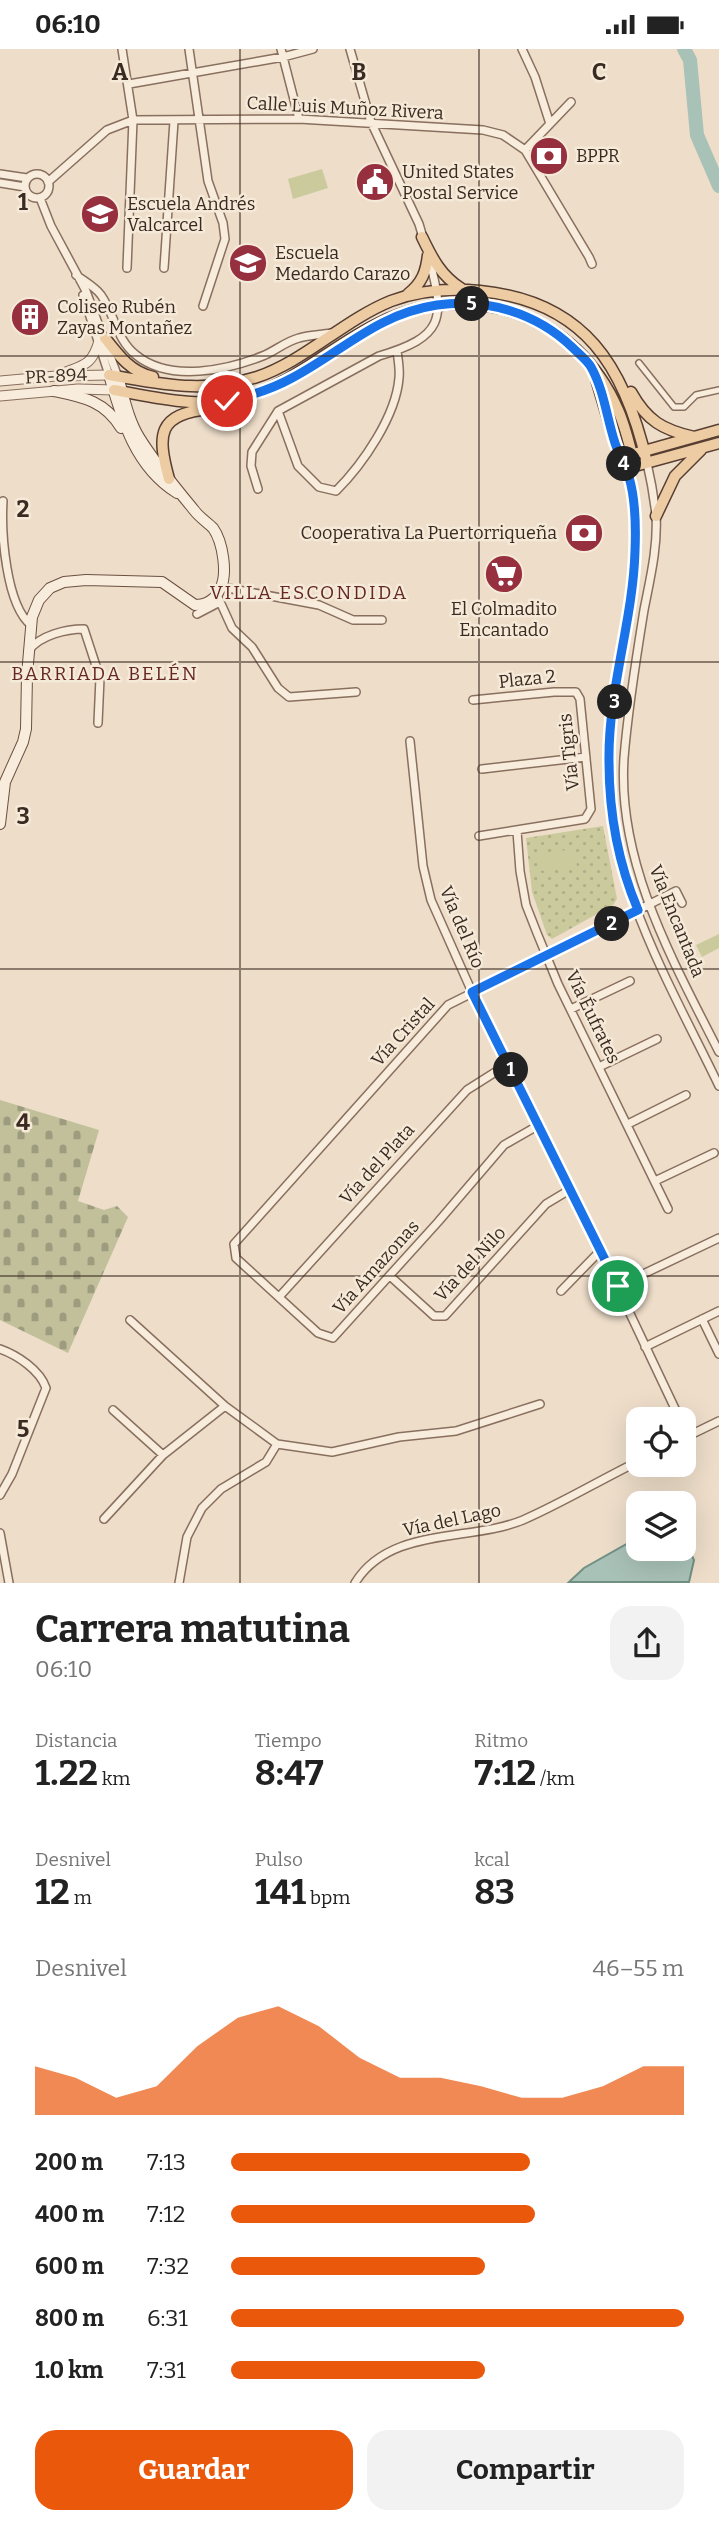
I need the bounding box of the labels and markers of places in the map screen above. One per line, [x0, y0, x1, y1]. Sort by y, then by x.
bank icon: BPPR [528, 135, 570, 177]
place label: BPPR [576, 145, 620, 167]
public building icon: United States Postal Service [354, 161, 396, 203]
place label: United States Postal Service [402, 161, 518, 204]
school or university icon: Escuela Andrés Valcarcel [79, 193, 121, 235]
place label: Escuela Andrés Valcarcel [127, 193, 255, 236]
school or university icon: Escuela Medardo Carazo [227, 242, 269, 284]
place label: Escuela Medardo Carazo [275, 242, 410, 285]
pin: 5 [454, 287, 490, 321]
building icon: Coliseo Rubén Zayas Montañez [9, 296, 51, 338]
place label: Coliseo Rubén Zayas Montañez [57, 296, 192, 339]
pin [197, 371, 257, 431]
pin: 4 [606, 447, 642, 481]
bank icon: Cooperativa La Puertorriqueña [563, 512, 605, 554]
place label: Cooperativa La Puertorriqueña [301, 522, 557, 544]
supermarket icon: El Colmadito Encantado [483, 553, 525, 595]
place label: El Colmadito Encantado [451, 598, 557, 641]
pin: 3 [598, 685, 632, 719]
pin: 2 [594, 907, 630, 941]
pin: 1 [494, 1053, 528, 1087]
pin [588, 1256, 648, 1316]

